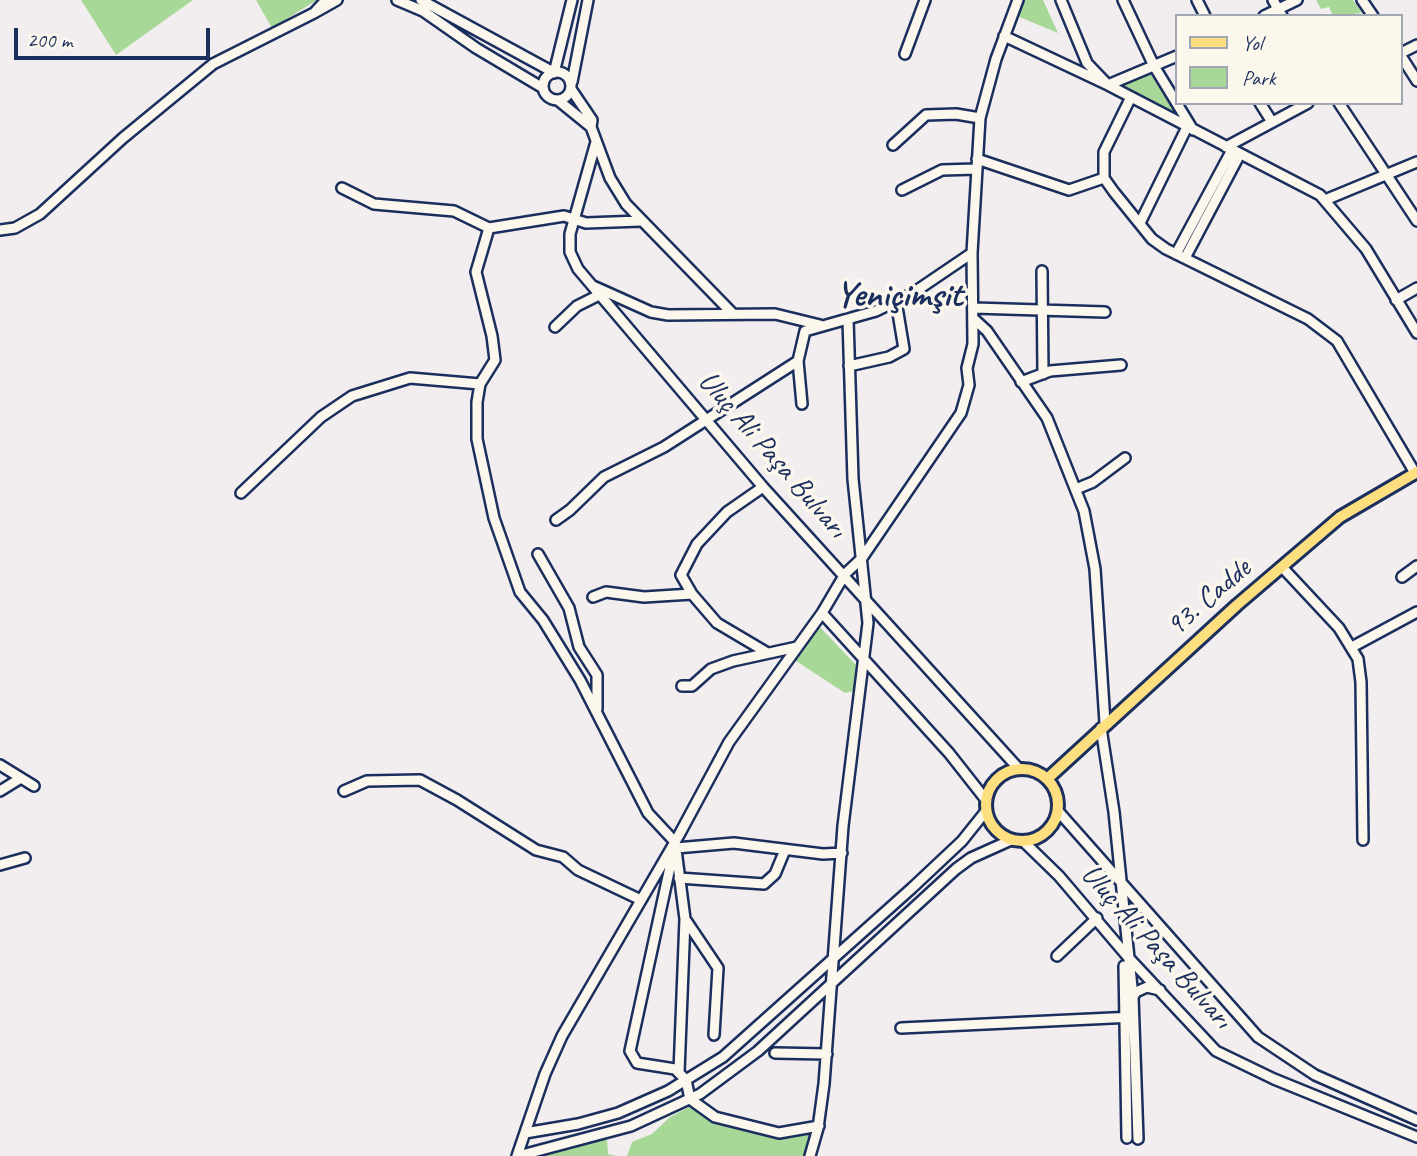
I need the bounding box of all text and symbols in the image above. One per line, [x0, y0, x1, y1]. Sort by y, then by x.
scale bar [18, 14, 214, 58]
legend [1176, 14, 1403, 105]
text: 200 m [27, 27, 72, 53]
text: Yol [1242, 30, 1262, 56]
text: Park [1242, 65, 1275, 91]
district label: Yeniçimşit [836, 274, 962, 318]
street label: Uluç Ali Paşa Bulvarı [690, 364, 854, 546]
street label: 93. Cadde [1159, 551, 1259, 645]
street label: Uluç Ali Paşa Bulvarı [1073, 857, 1239, 1037]

